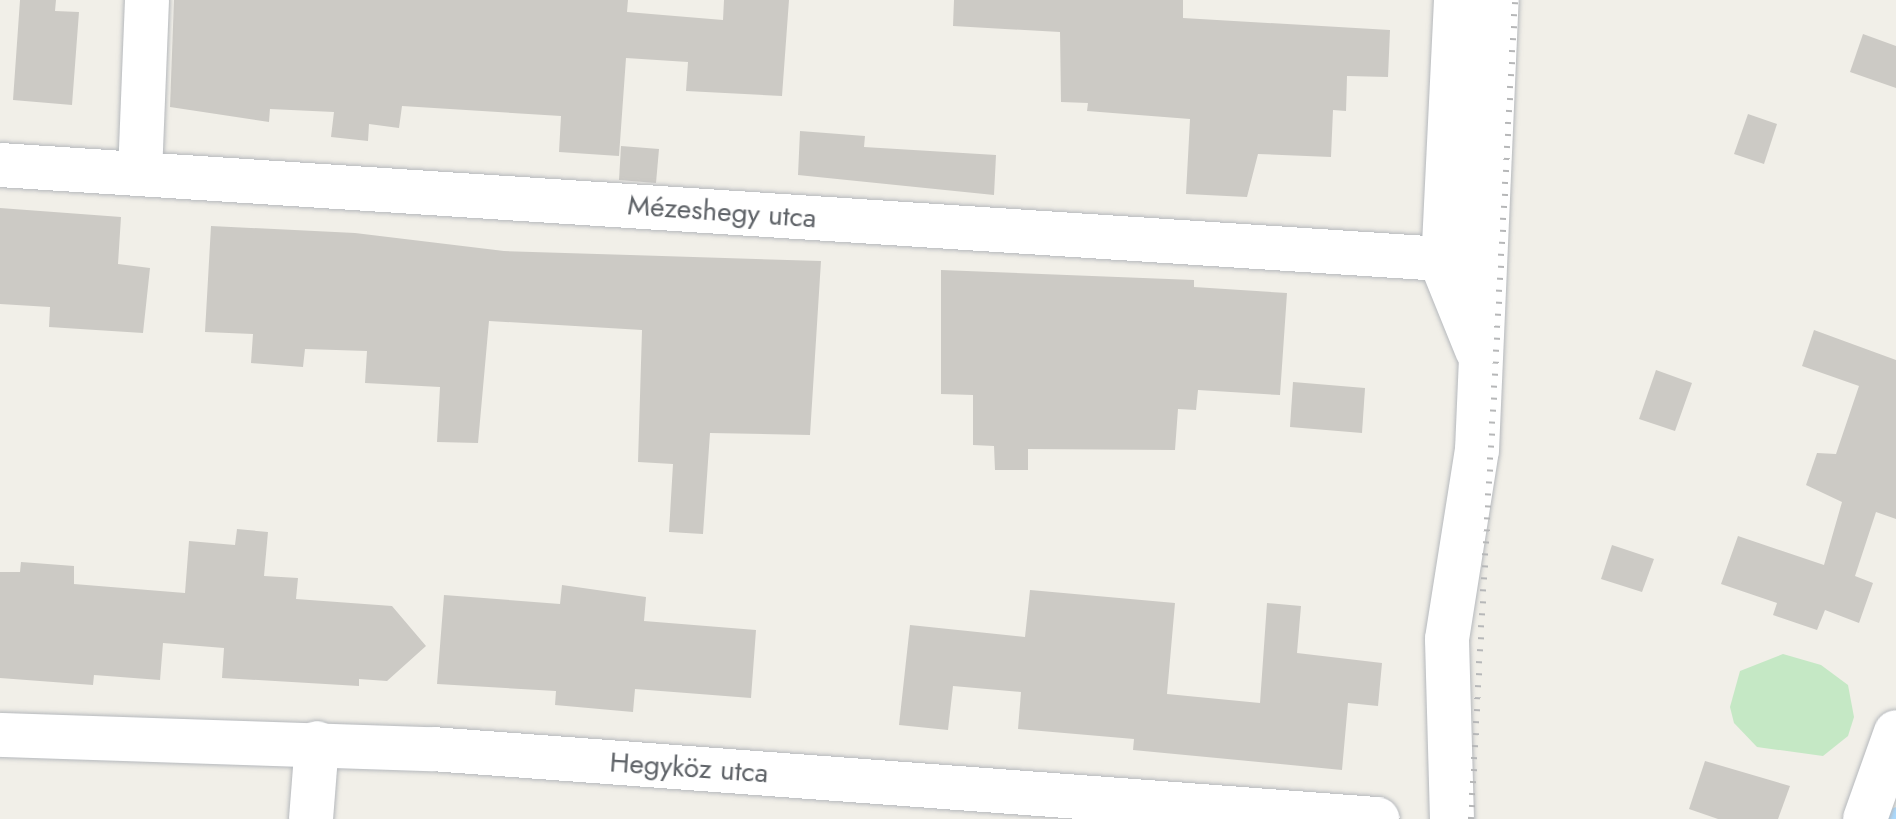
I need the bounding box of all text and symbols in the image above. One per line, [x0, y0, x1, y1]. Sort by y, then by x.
street label: Mézeshegy utca [626, 189, 818, 235]
street label: Hegyköz utca [609, 746, 769, 790]

